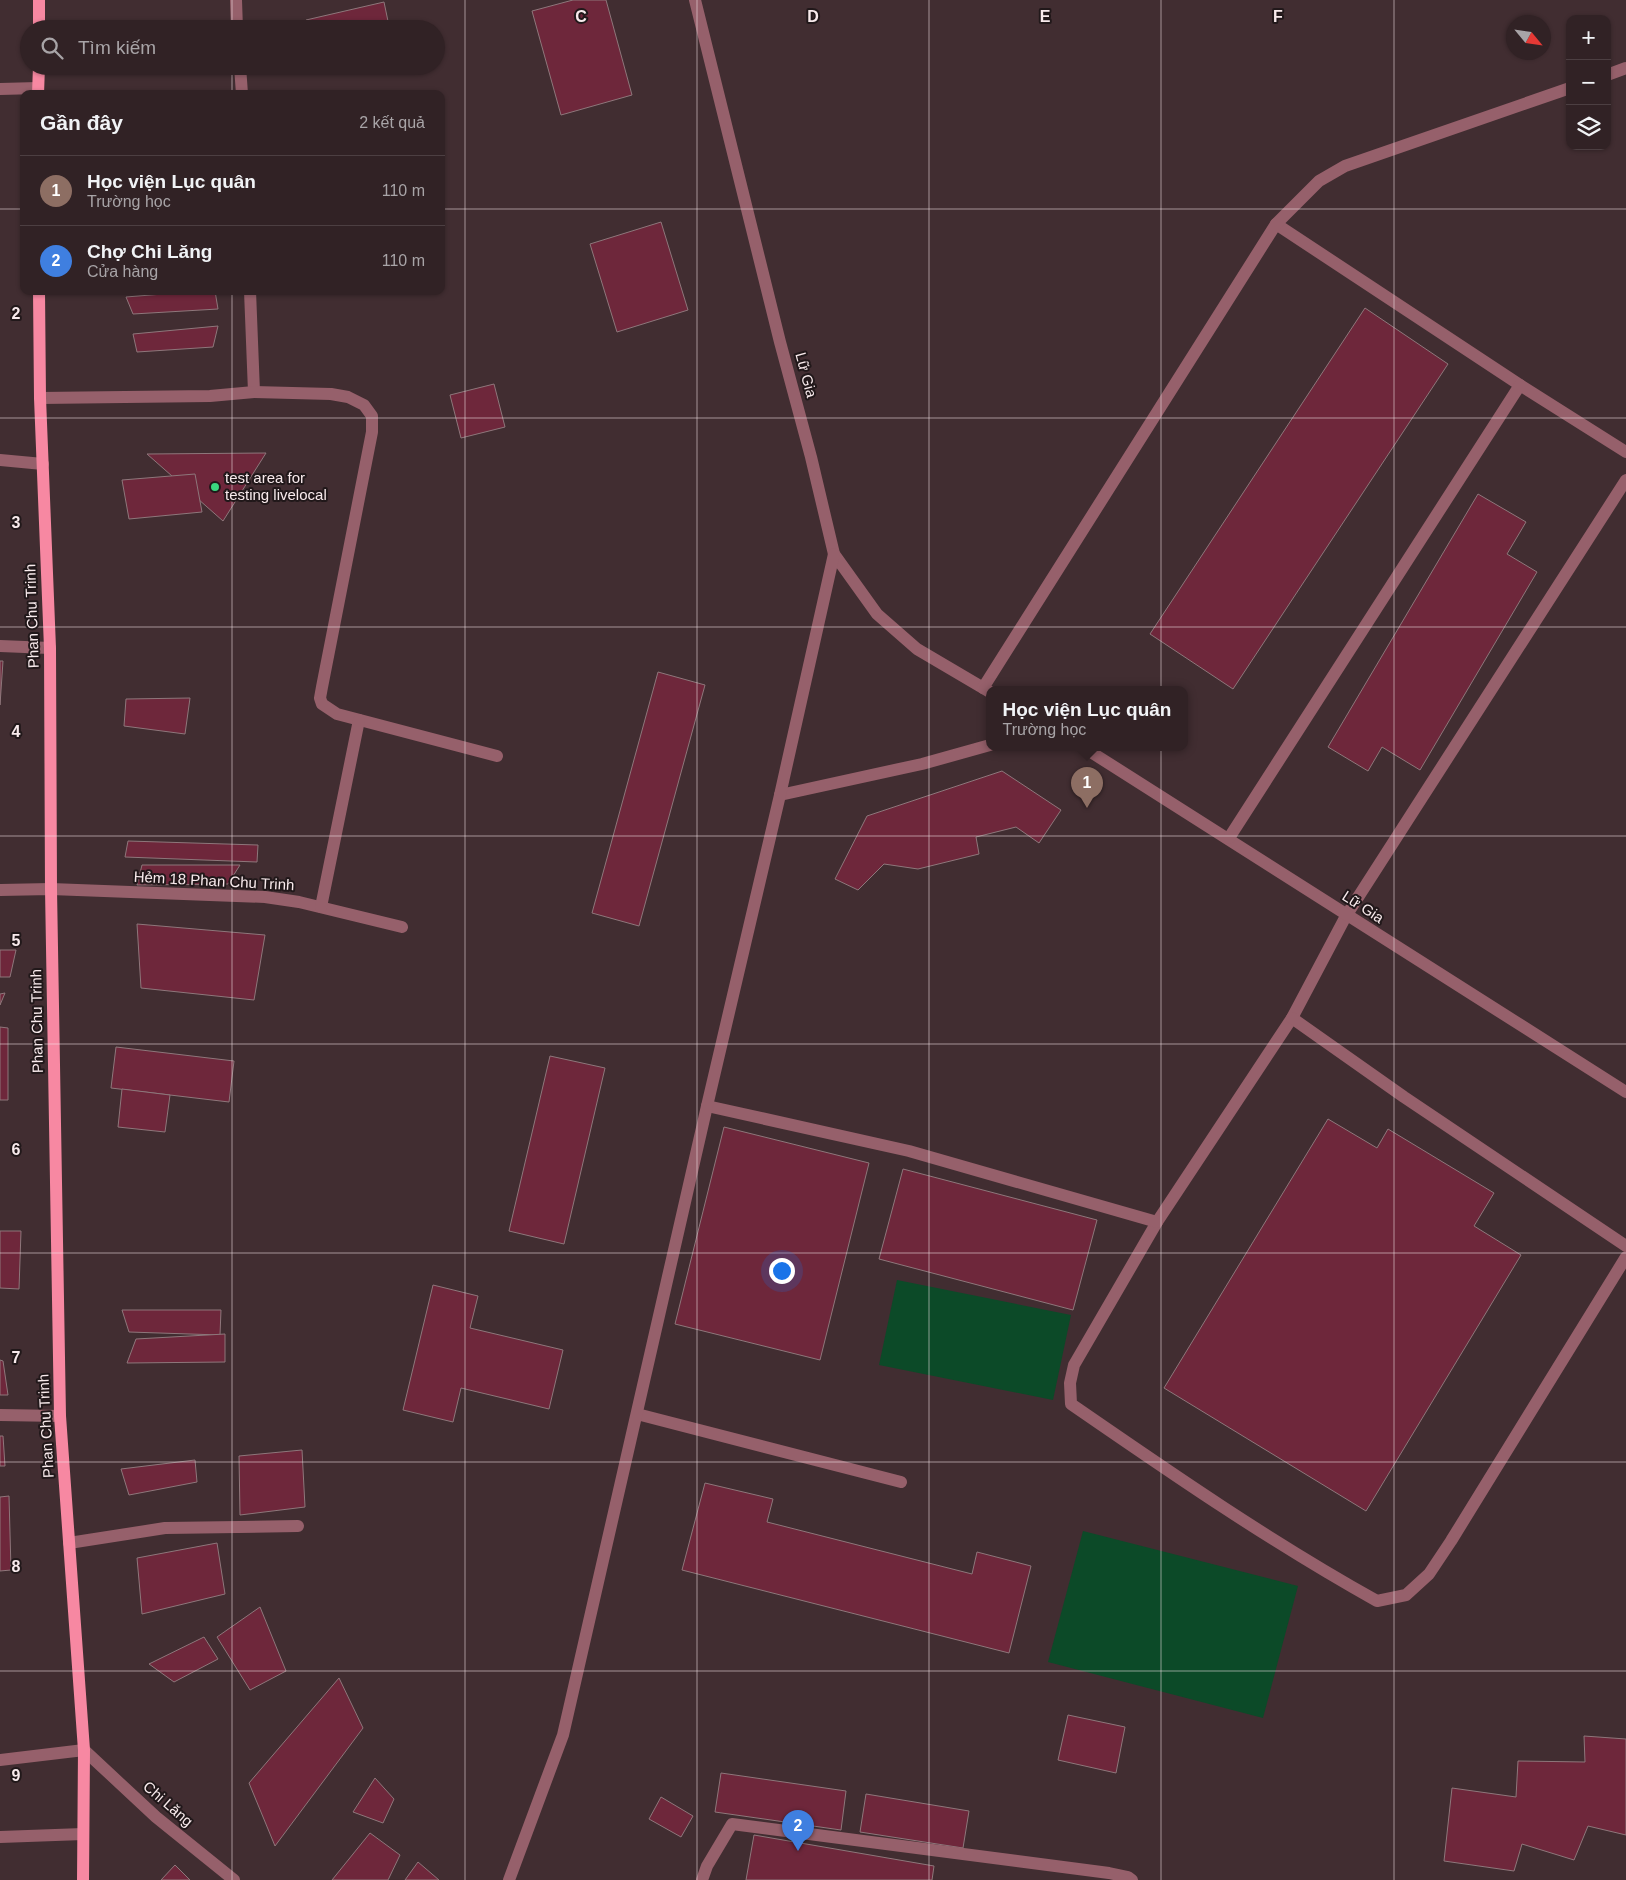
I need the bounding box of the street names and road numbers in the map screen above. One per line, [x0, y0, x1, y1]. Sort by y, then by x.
street label: Lữ Gia [792, 350, 821, 400]
street label: Phan Chu Trinh [21, 564, 42, 668]
street label: Hẻm 18 Phan Chu Trinh [133, 868, 295, 893]
street label: Lữ Gia [1339, 887, 1388, 927]
street label: Phan Chu Trinh [27, 969, 46, 1073]
street label: Phan Chu Trinh [34, 1374, 57, 1479]
street label: Chi Lăng [140, 1778, 197, 1830]

